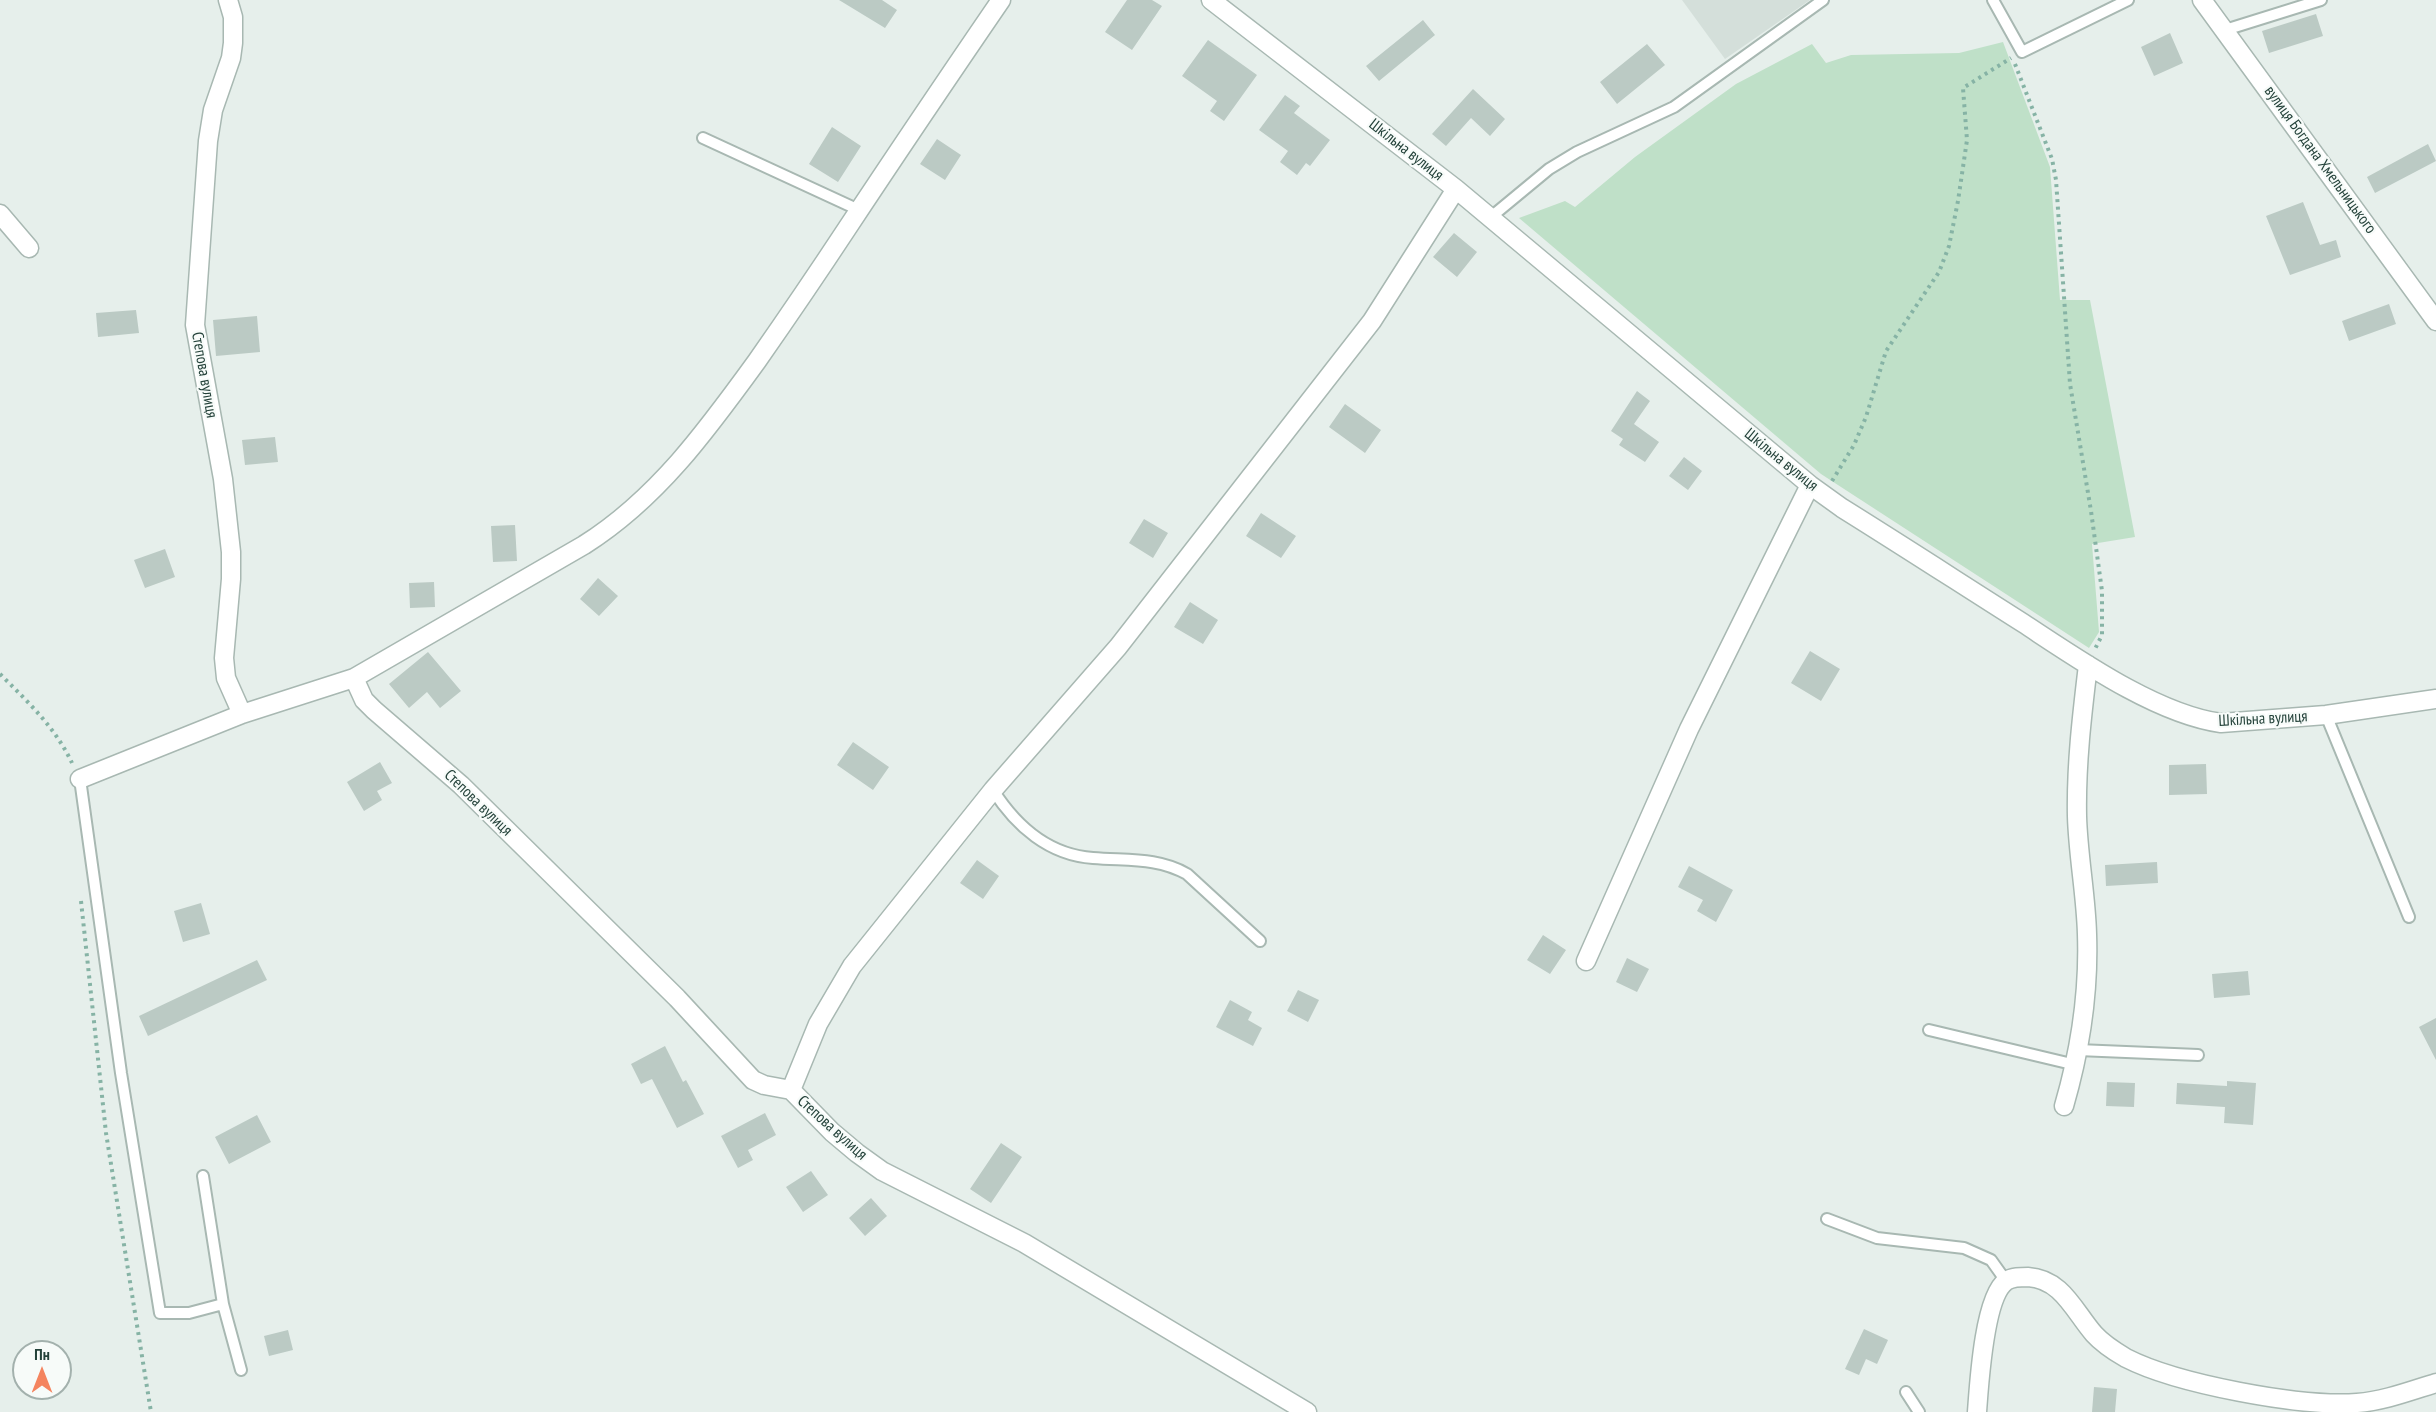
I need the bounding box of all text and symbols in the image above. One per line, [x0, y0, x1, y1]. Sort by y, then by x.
street label: вулиця Богдана Хмельницького [2260, 82, 2380, 238]
street label: Шкільна вулиця [1365, 115, 1447, 185]
street label: Степова вулиця [187, 330, 221, 420]
street label: Шкільна вулиця [1740, 424, 1822, 496]
street label: Шкільна вулиця [2218, 707, 2308, 731]
street label: Степова вулиця [440, 766, 516, 840]
street label: Степова вулиця [793, 1092, 871, 1164]
north arrow [12, 1340, 72, 1400]
text: Пн [34, 1344, 50, 1364]

